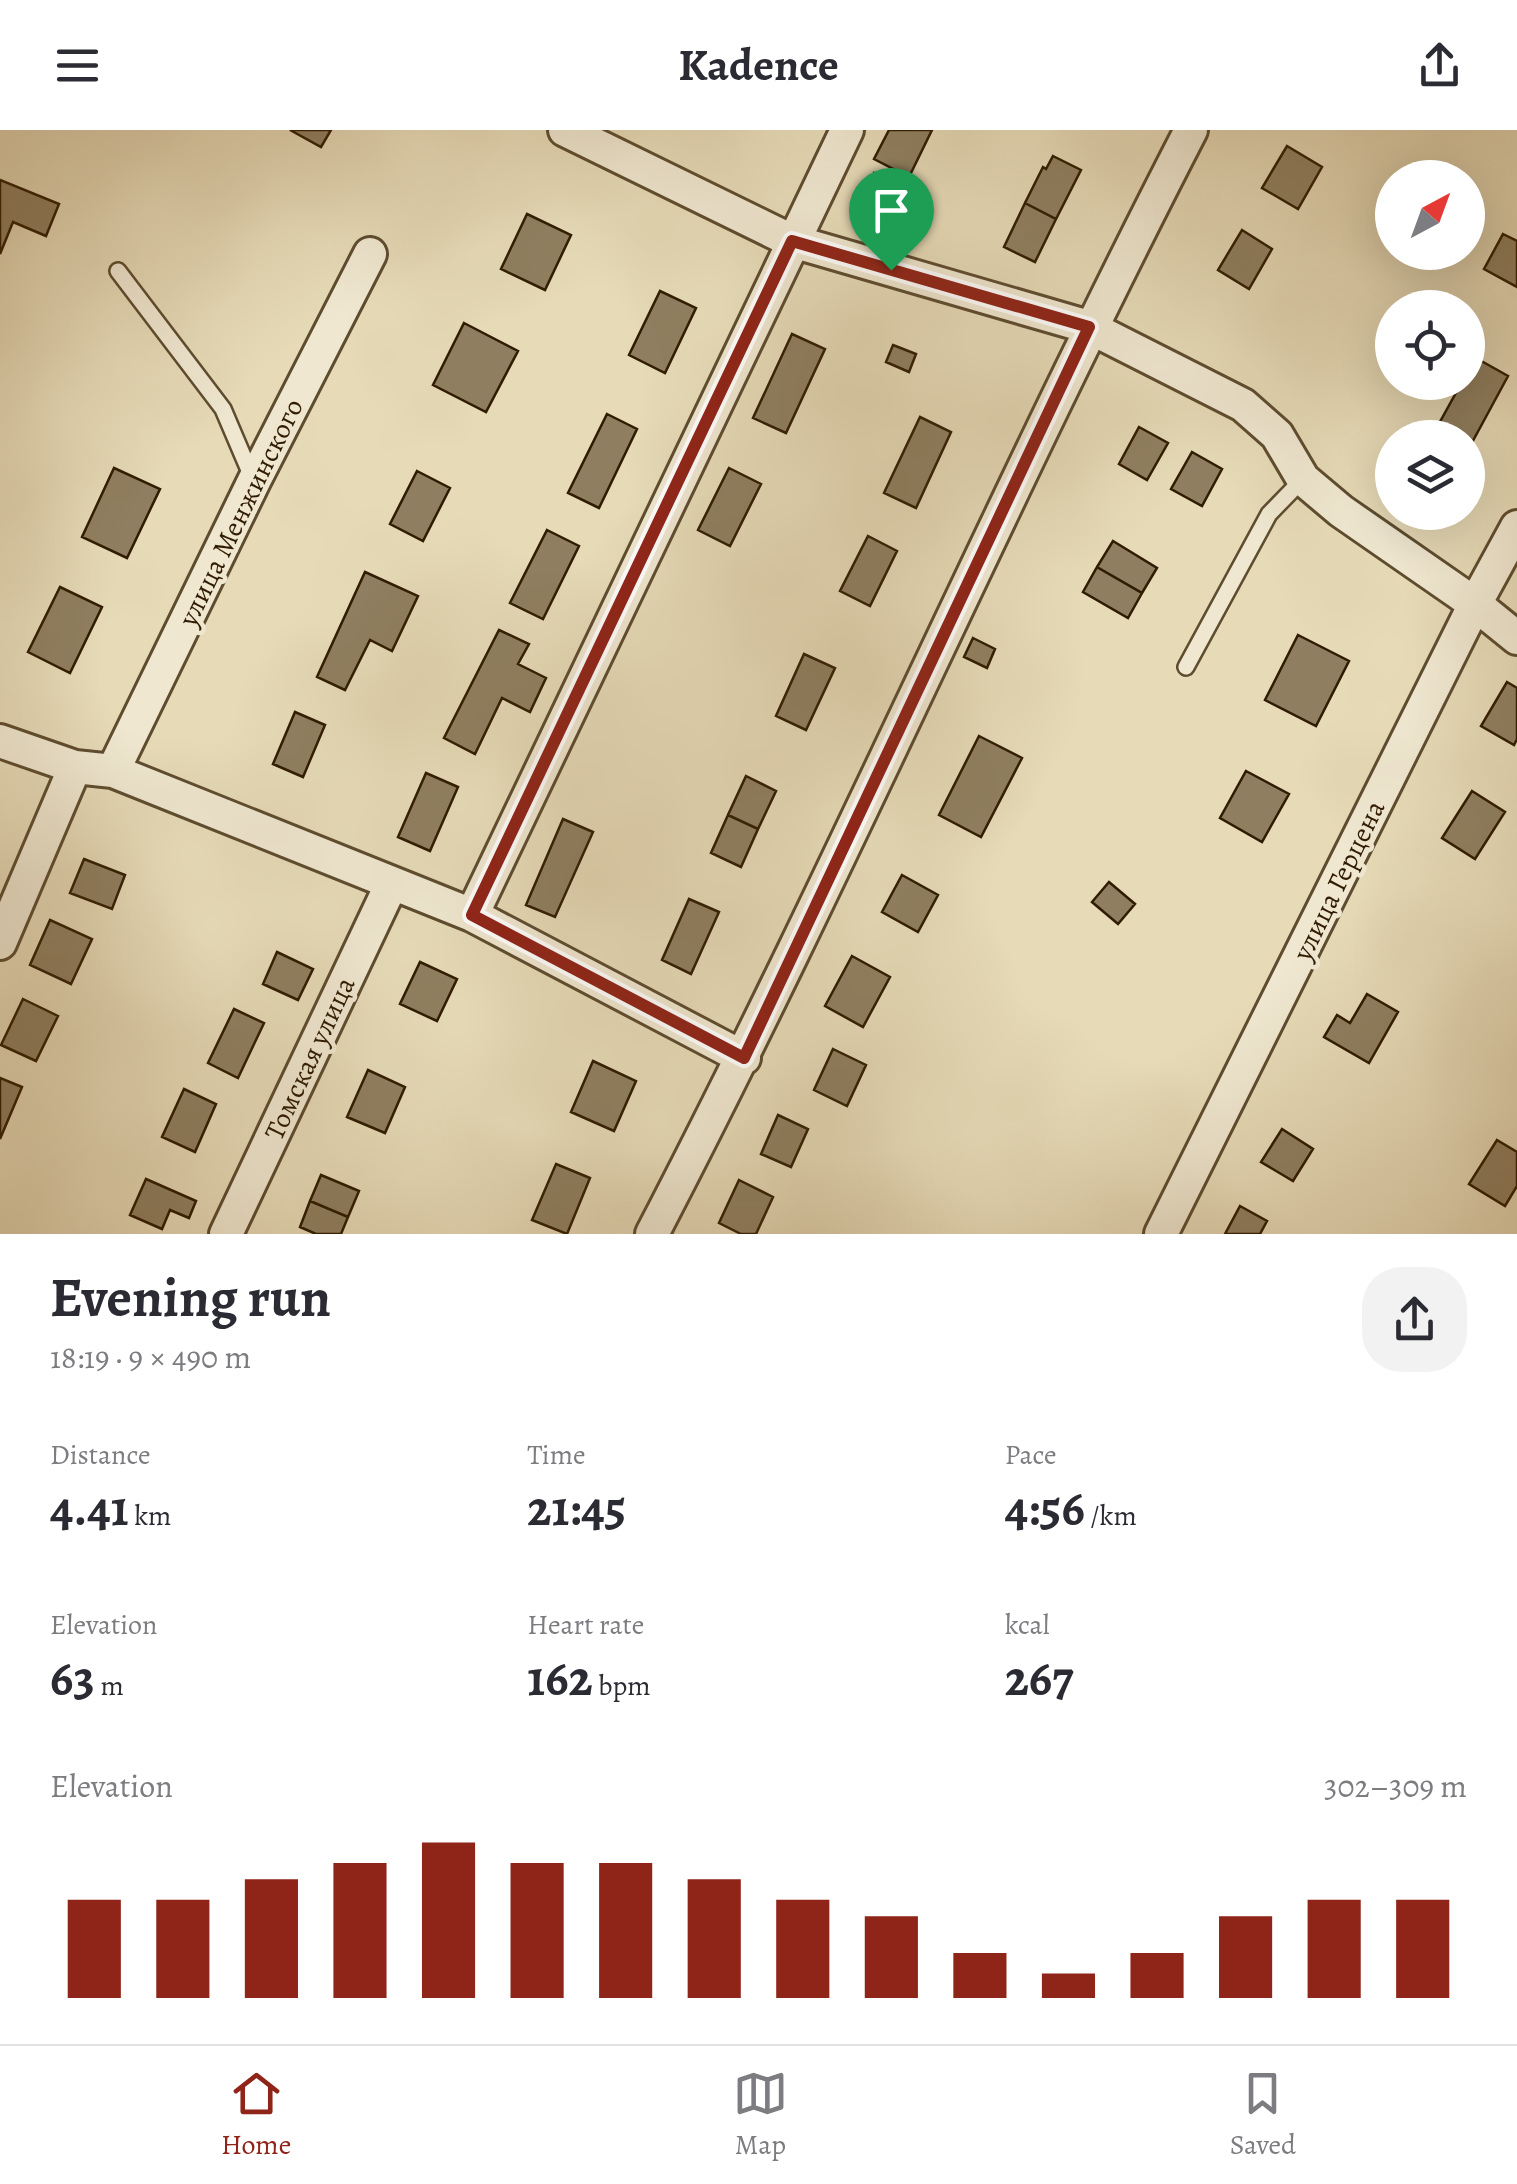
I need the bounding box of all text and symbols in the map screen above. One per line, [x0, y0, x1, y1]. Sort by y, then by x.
text: Kadence [678, 34, 839, 96]
icon: menu [50, 38, 105, 93]
icon: share [1412, 38, 1467, 93]
north arrow [1375, 160, 1485, 270]
map controls [1375, 160, 1485, 530]
pin [849, 168, 934, 271]
icon: arrive [864, 183, 919, 238]
button: locate [1375, 290, 1485, 400]
street label: улица Менжинского [169, 392, 313, 634]
button: layers [1375, 420, 1485, 530]
street label: улица Герцена [1283, 794, 1394, 968]
street label: Томская улица [255, 971, 364, 1146]
text: Evening run [50, 1260, 331, 1335]
button: share [1362, 1267, 1467, 1372]
text: 18:19 · 9 × 490 m [50, 1335, 251, 1379]
text: Distance [50, 1436, 150, 1474]
text: Time [527, 1436, 586, 1474]
text: Pace [1005, 1436, 1057, 1474]
text: 4.41 [50, 1474, 129, 1542]
text: 21:45 [527, 1474, 626, 1542]
text: 4:56 [1005, 1474, 1085, 1542]
text: km [129, 1497, 171, 1535]
text: /km [1085, 1497, 1137, 1535]
text: Elevation [50, 1606, 157, 1644]
text: Heart rate [527, 1606, 644, 1644]
text: kcal [1005, 1606, 1050, 1644]
text: 63 [50, 1644, 95, 1712]
text: 162 [527, 1644, 593, 1712]
text: 267 [1005, 1644, 1074, 1712]
text: m [95, 1667, 124, 1705]
text: bpm [593, 1667, 651, 1705]
text: Elevation [50, 1764, 173, 1808]
text: 302–309 m [1324, 1764, 1467, 1808]
tab: Home [221, 2066, 291, 2164]
tab: Map [733, 2066, 788, 2164]
tab: Saved [1230, 2066, 1296, 2164]

